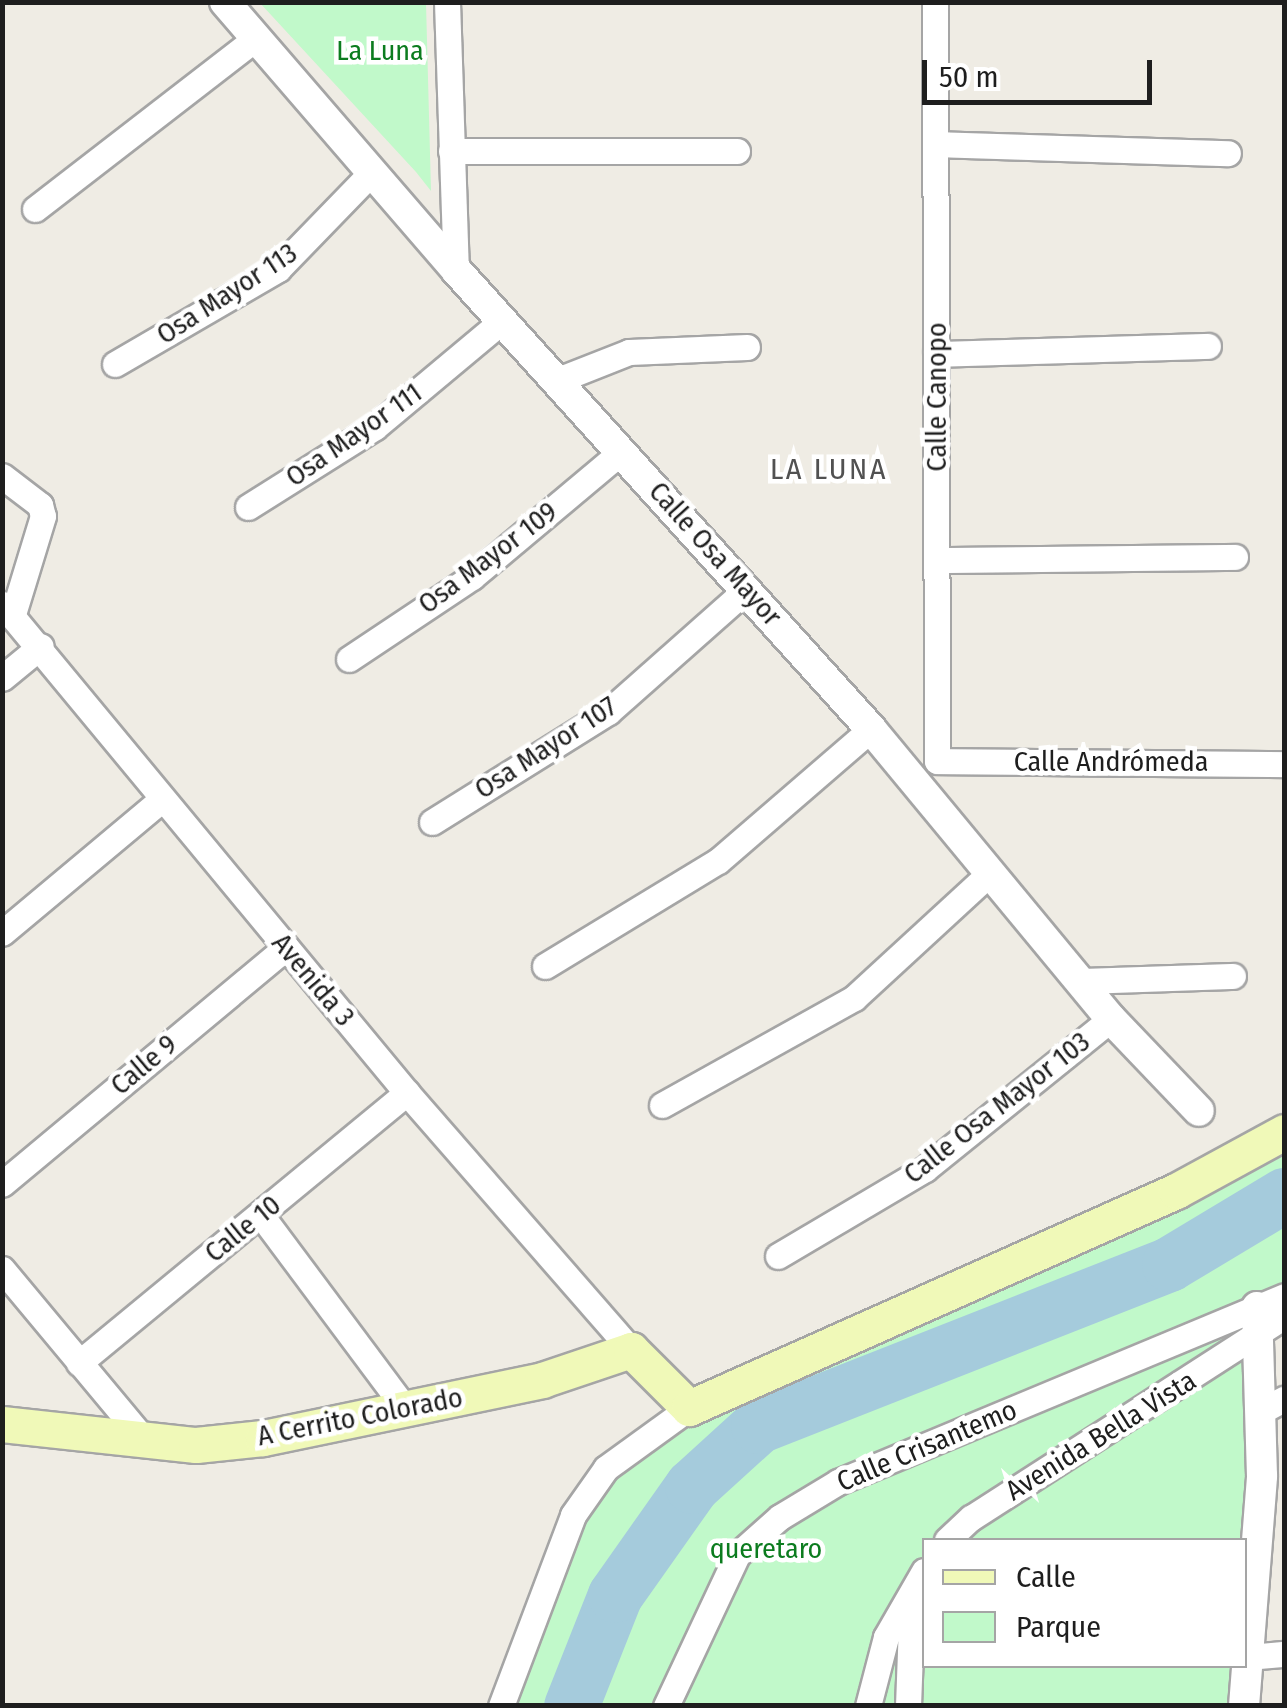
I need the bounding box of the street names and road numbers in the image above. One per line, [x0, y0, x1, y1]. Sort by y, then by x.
street label: Osa Mayor 113 [151, 236, 303, 352]
street label: Calle Canopo [920, 322, 954, 472]
street label: Osa Mayor 111 [280, 376, 428, 494]
street label: Calle Osa Mayor [642, 475, 788, 633]
street label: Osa Mayor 109 [412, 495, 564, 621]
street label: Osa Mayor 107 [469, 690, 623, 806]
street label: Calle Andrómeda [1014, 745, 1208, 779]
street label: Avenida 3 [265, 927, 361, 1033]
street label: Calle Osa Mayor 103 [897, 1025, 1097, 1191]
street label: Calle 9 [104, 1028, 184, 1102]
street label: Calle 10 [198, 1188, 288, 1270]
street label: Avenida Bella Vista [1000, 1364, 1202, 1508]
street label: A Cerrito Colorado [255, 1381, 465, 1453]
street label: Calle Crisantemo [832, 1393, 1022, 1499]

